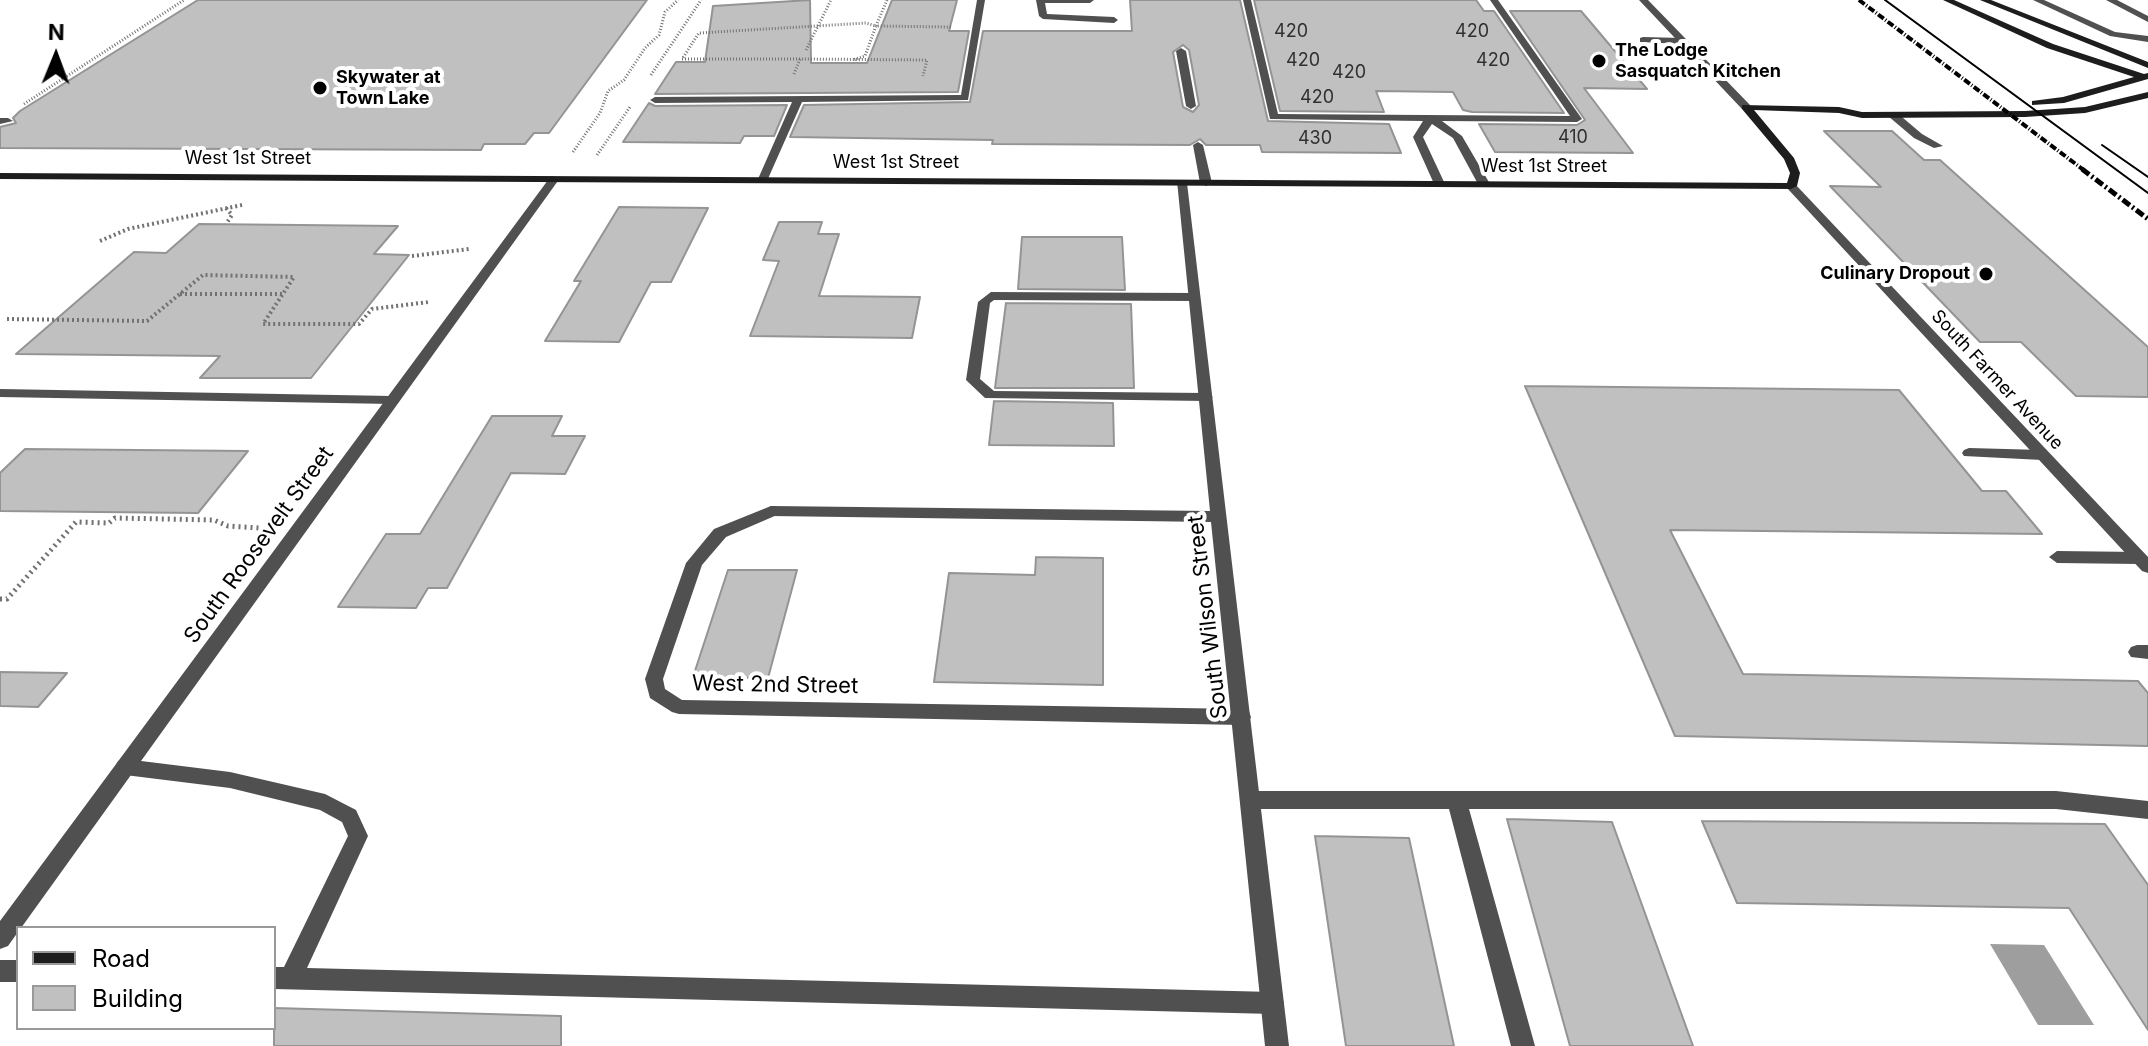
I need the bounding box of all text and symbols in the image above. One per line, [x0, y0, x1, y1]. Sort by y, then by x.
north arrow [16, 16, 96, 96]
text: N [48, 19, 65, 45]
house number: 420 [1274, 21, 1308, 43]
house number: 420 [1455, 21, 1489, 43]
place label: The Lodge Sasquatch Kitchen [1615, 40, 1781, 82]
house number: 420 [1286, 50, 1320, 72]
house number: 420 [1476, 50, 1510, 72]
marker: The Lodge Sasquatch Kitchen [1590, 52, 1608, 70]
house number: 420 [1332, 62, 1366, 84]
place label: Skywater at Town Lake [336, 67, 441, 110]
marker: Skywater at Town Lake [311, 79, 329, 97]
house number: 420 [1300, 87, 1334, 109]
house number: 410 [1558, 127, 1588, 149]
house number: 430 [1298, 128, 1332, 150]
street label: West 1st Street [185, 148, 311, 170]
street label: West 1st Street [833, 152, 959, 174]
street label: West 1st Street [1481, 156, 1607, 178]
place label: Culinary Dropout [1820, 263, 1970, 285]
marker: Culinary Dropout [1977, 265, 1995, 283]
street label: South Farmer Avenue [1927, 306, 2067, 454]
street label: South Roosevelt Street [179, 441, 339, 649]
street label: South Wilson Street [1182, 514, 1234, 720]
street label: West 2nd Street [692, 670, 858, 700]
legend [16, 926, 276, 1030]
text: Road [92, 944, 150, 973]
text: Building [92, 984, 183, 1013]

